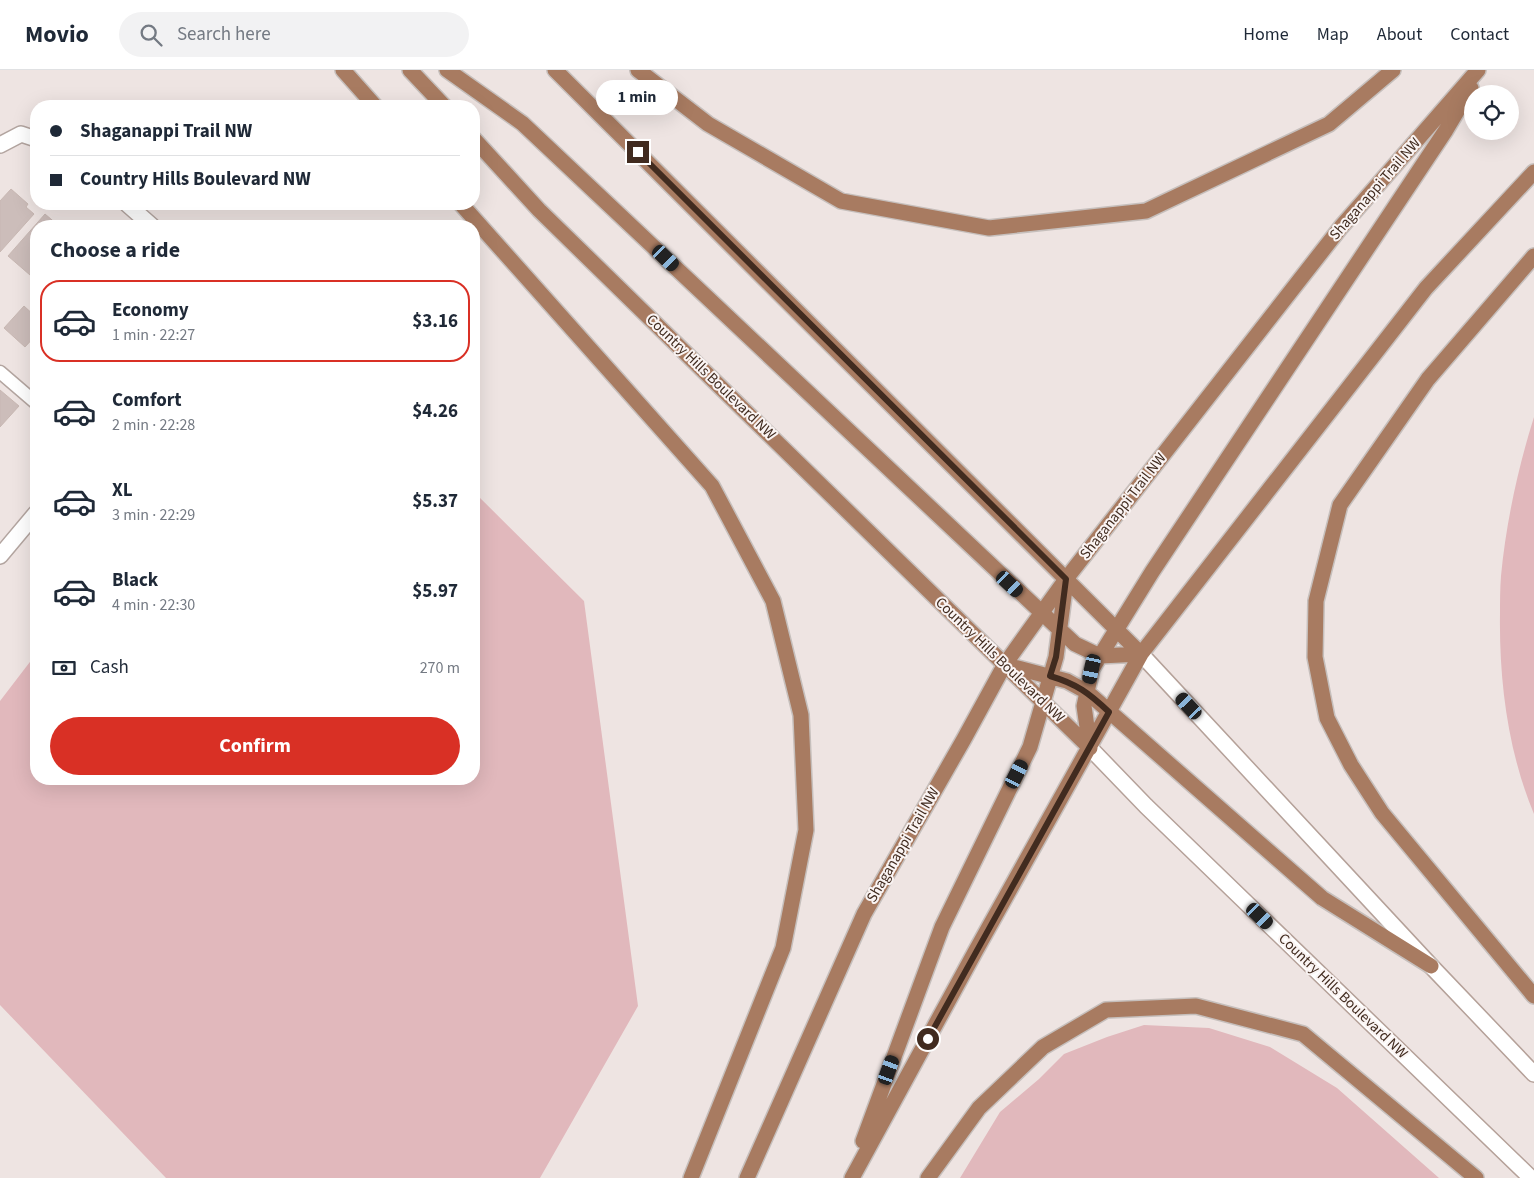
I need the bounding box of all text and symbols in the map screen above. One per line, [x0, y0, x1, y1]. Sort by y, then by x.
search box [119, 12, 469, 57]
text: Movio [25, 17, 89, 52]
icon: search [137, 21, 165, 49]
text: Search here [177, 21, 271, 48]
text: Home [1243, 22, 1289, 47]
text: Map [1317, 22, 1349, 47]
text: About [1377, 22, 1422, 47]
text: Contact [1450, 22, 1509, 47]
callout: 1 min [597, 79, 679, 114]
map controls [1464, 85, 1519, 140]
button: locate [1464, 85, 1519, 140]
text: 1 min [618, 86, 656, 108]
text: Shaganappi Trail NW [80, 118, 252, 145]
street label: Shaganappi Trail NW [1325, 133, 1426, 245]
route end [627, 141, 649, 163]
text: Country Hills Boulevard NW [80, 166, 311, 193]
text: Choose a ride [50, 234, 180, 266]
car [649, 242, 682, 274]
text: Economy [112, 297, 189, 324]
icon: car [52, 299, 97, 344]
text: $3.16 [412, 308, 458, 335]
street label: Country Hills Boulevard NW [642, 309, 781, 445]
text: 1 min · 22:27 [112, 324, 195, 346]
text: Comfort [112, 387, 182, 414]
icon: car [52, 389, 97, 434]
text: $4.26 [412, 398, 458, 425]
text: 2 min · 22:28 [112, 414, 195, 436]
street label: Shaganappi Trail NW [1075, 448, 1171, 563]
text: XL [112, 477, 133, 504]
icon: car [52, 479, 97, 524]
text: $5.37 [412, 488, 458, 515]
text: 3 min · 22:29 [112, 504, 195, 526]
text: Black [112, 567, 158, 594]
car [993, 568, 1026, 600]
icon: car [52, 569, 97, 614]
text: $5.97 [412, 578, 458, 605]
street label: Country Hills Boulevard NW [931, 592, 1070, 728]
text: 4 min · 22:30 [112, 594, 195, 616]
car [1081, 653, 1102, 685]
icon: cash [50, 654, 78, 682]
text: Cash [90, 654, 129, 681]
text: 270 m [420, 657, 460, 679]
car [1173, 690, 1204, 722]
button: Confirm [50, 717, 460, 775]
car [1003, 757, 1030, 791]
street label: Shaganappi Trail NW [862, 784, 945, 906]
car [1244, 900, 1276, 932]
street label: Country Hills Boulevard NW [1274, 928, 1413, 1064]
route start [917, 1028, 939, 1050]
car [876, 1053, 901, 1087]

